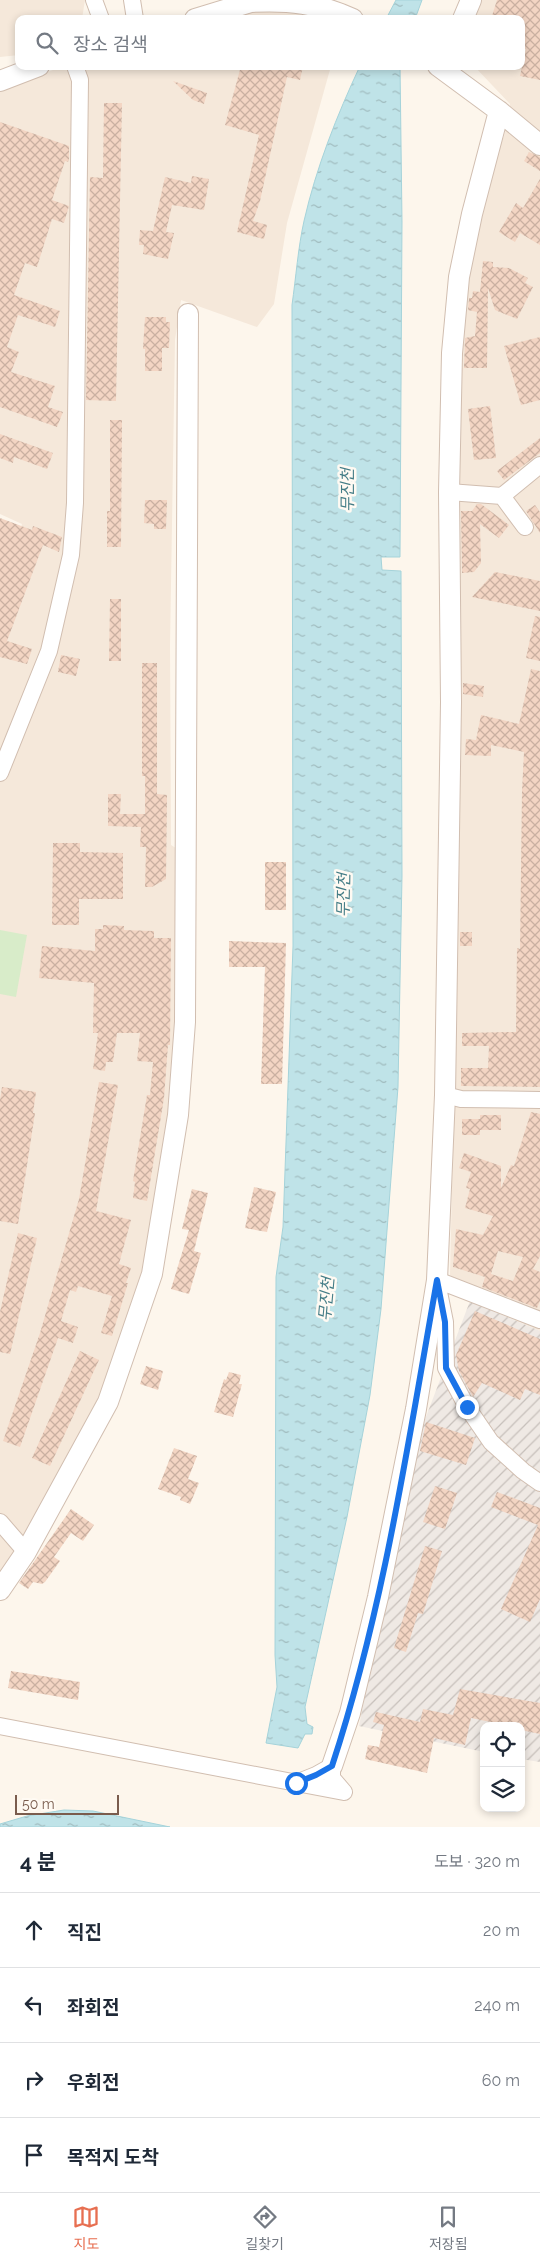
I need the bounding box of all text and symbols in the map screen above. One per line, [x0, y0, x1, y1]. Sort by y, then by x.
search box [15, 15, 525, 70]
icon: search [33, 29, 61, 57]
text: 장소 검색 [73, 33, 148, 55]
water label: 무진천 [338, 466, 357, 512]
water label: 무진천 [334, 870, 353, 917]
water label: 무진천 [315, 1274, 338, 1322]
route end [456, 1396, 479, 1419]
map controls [480, 1722, 525, 1812]
button: locate [480, 1722, 525, 1767]
button: layers [480, 1767, 525, 1812]
route start [285, 1772, 308, 1795]
scale bar [15, 1792, 119, 1815]
text: 50 m [22, 1796, 55, 1812]
text: 4 분 [20, 1849, 56, 1874]
text: 도보 · 320 m [434, 1852, 520, 1871]
icon: ahead [20, 1916, 48, 1944]
text: 직진 [67, 1921, 102, 1943]
text: 20 m [483, 1921, 520, 1940]
icon: left [20, 1991, 48, 2019]
text: 좌회전 [67, 1996, 119, 2018]
text: 240 m [474, 1996, 520, 2015]
icon: right [20, 2066, 48, 2094]
text: 우회전 [67, 2071, 119, 2093]
text: 60 m [482, 2071, 520, 2090]
icon: arrive [20, 2141, 48, 2169]
text: 목적지 도착 [67, 2146, 159, 2168]
tab: 지도 [72, 2203, 100, 2253]
tab: 길찾기 [245, 2203, 284, 2253]
tab: 저장됨 [429, 2203, 468, 2253]

